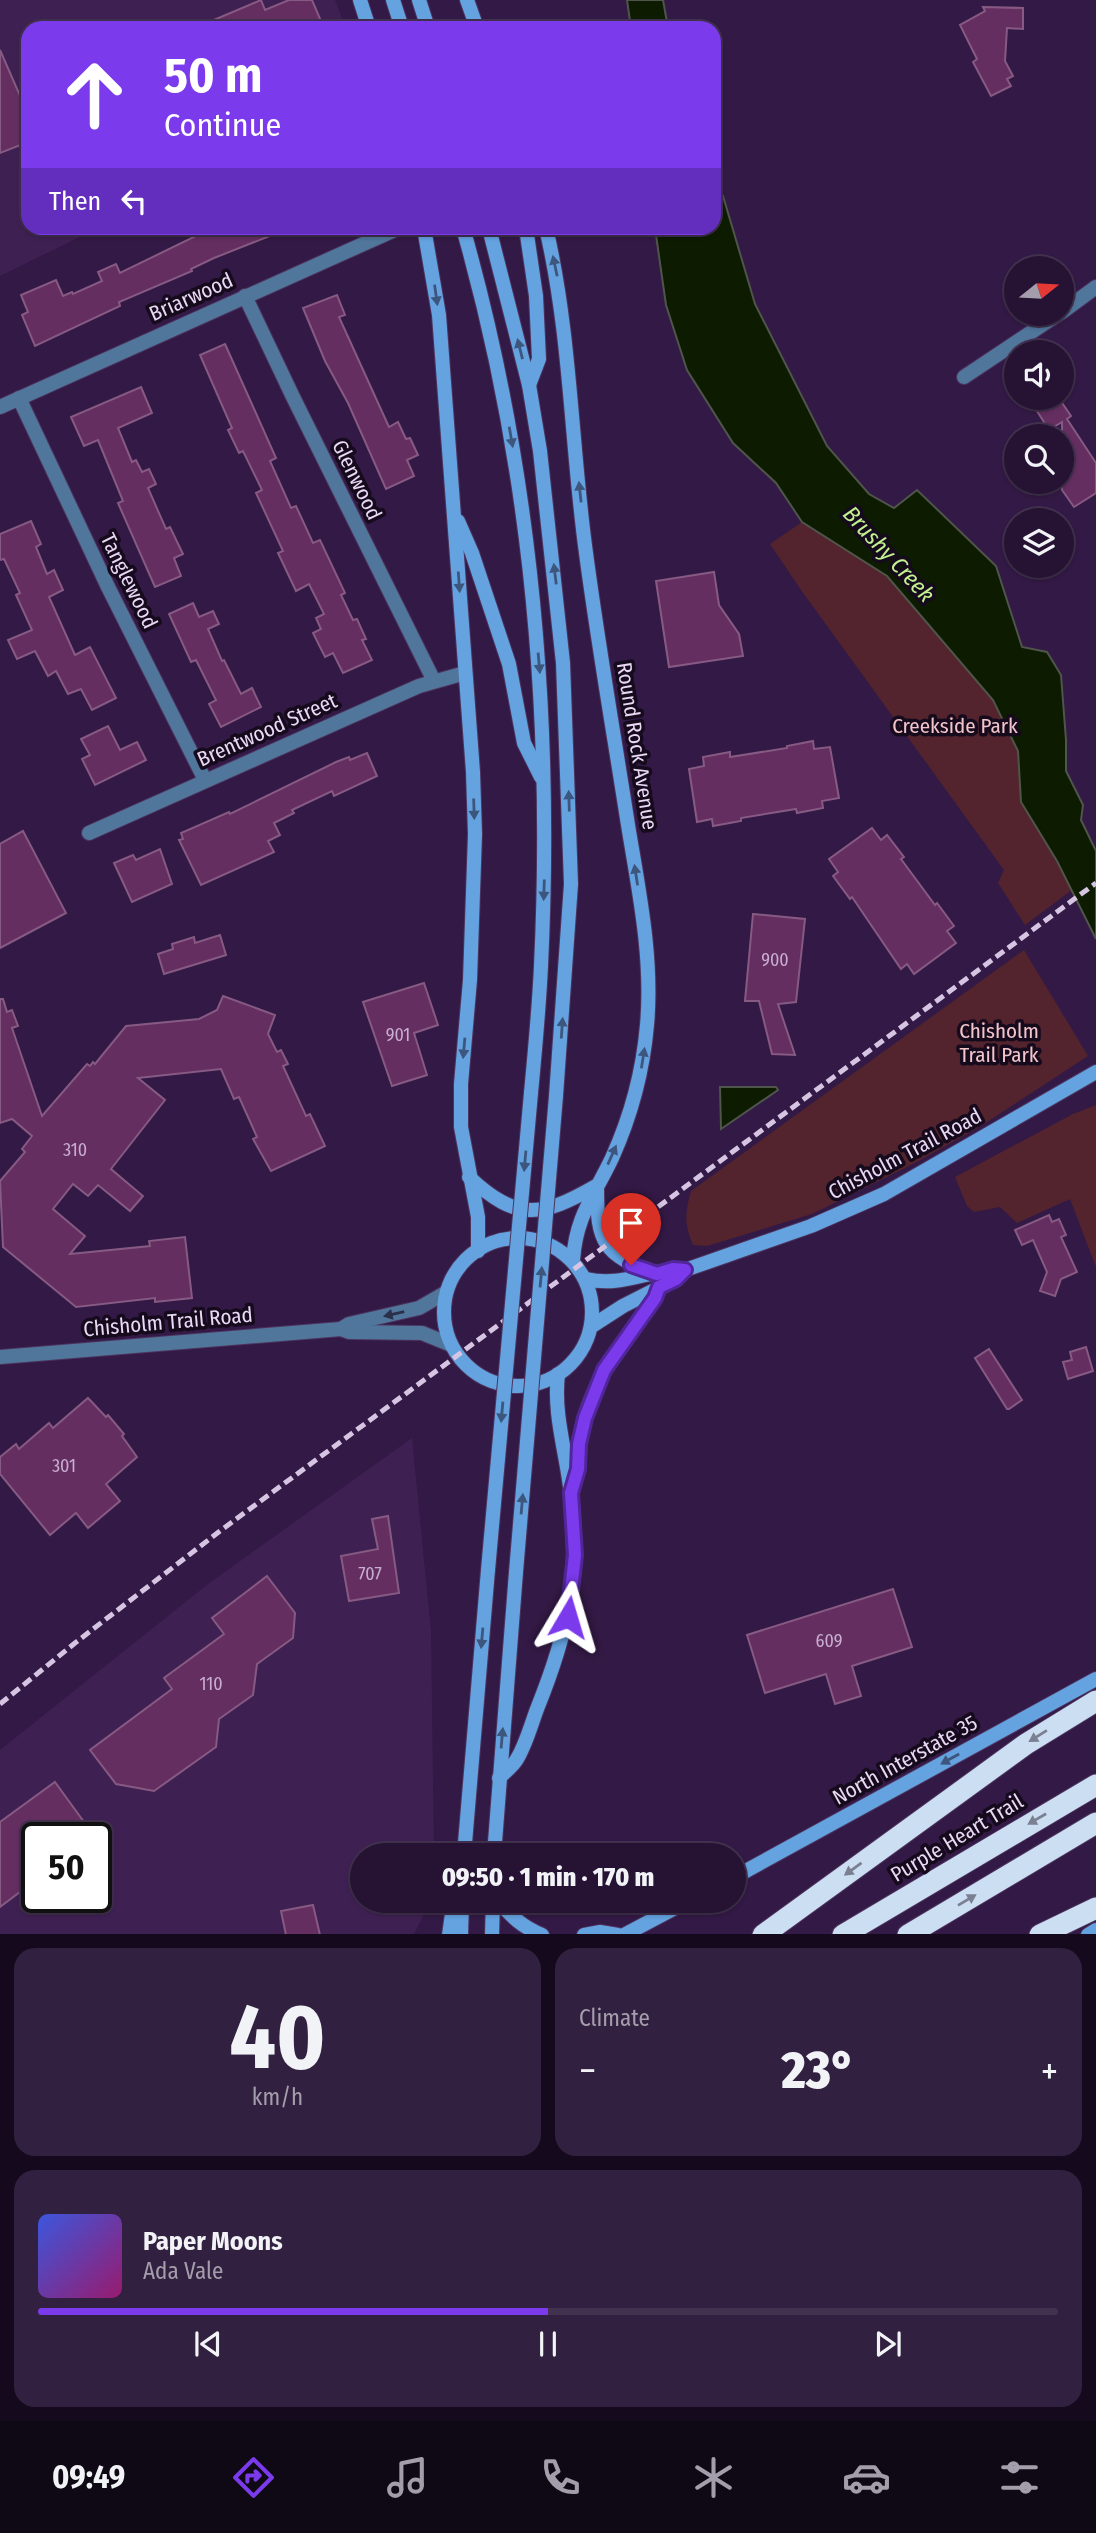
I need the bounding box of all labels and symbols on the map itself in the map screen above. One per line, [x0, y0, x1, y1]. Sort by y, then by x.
one-way arrow [549, 255, 560, 277]
north arrow [1004, 256, 1074, 326]
street label: Briarwood [145, 267, 237, 327]
one-way arrow [431, 284, 442, 306]
one-way arrow [514, 338, 525, 360]
one-way arrow [505, 426, 516, 448]
street label: Glenwood [326, 436, 388, 524]
one-way arrow [574, 480, 585, 502]
water label: Brushy Creek [837, 500, 941, 608]
street label: Tanglewood [95, 529, 163, 633]
one-way arrow [549, 563, 560, 585]
one-way arrow [453, 571, 464, 593]
one-way arrow [534, 652, 545, 674]
street label: Round Rock Avenue [611, 660, 663, 832]
street label: Brentwood Street [193, 688, 341, 772]
park label: Creekside Park [892, 713, 1018, 739]
one-way arrow [564, 790, 575, 812]
one-way arrow [469, 798, 480, 820]
one-way arrow [630, 864, 641, 886]
one-way arrow [538, 880, 549, 902]
house number: 900 [761, 949, 789, 971]
one-way arrow [557, 1017, 568, 1039]
park label: Chisholm Trail Park [959, 1018, 1039, 1068]
house number: 901 [386, 1024, 410, 1046]
one-way arrow [458, 1038, 469, 1060]
one-way arrow [637, 1047, 648, 1069]
street label: Chisholm Trail Road [824, 1103, 986, 1205]
house number: 310 [63, 1139, 87, 1161]
one-way arrow [606, 1145, 618, 1165]
one-way arrow [519, 1150, 530, 1172]
pin [601, 1193, 661, 1265]
one-way arrow [536, 1266, 547, 1288]
street label: Chisholm Trail Road [82, 1302, 254, 1342]
one-way arrow [383, 1309, 405, 1320]
one-way arrow [496, 1401, 507, 1423]
house number: 301 [52, 1455, 76, 1477]
one-way arrow [517, 1493, 528, 1515]
house number: 707 [358, 1563, 382, 1585]
position arrow [531, 1580, 605, 1654]
one-way arrow [476, 1627, 487, 1649]
house number: 609 [816, 1630, 842, 1652]
house number: 110 [199, 1673, 223, 1695]
street label: North Interstate 35 [828, 1709, 982, 1811]
one-way arrow [497, 1727, 508, 1749]
one-way arrow [1028, 1730, 1047, 1743]
one-way arrow [940, 1753, 960, 1765]
street label: Purple Heart Trail [886, 1788, 1028, 1888]
one-way arrow [1027, 1813, 1047, 1825]
speed limit sign: 50 [21, 1822, 112, 1913]
one-way arrow [844, 1862, 862, 1876]
one-way arrow [957, 1893, 976, 1906]

